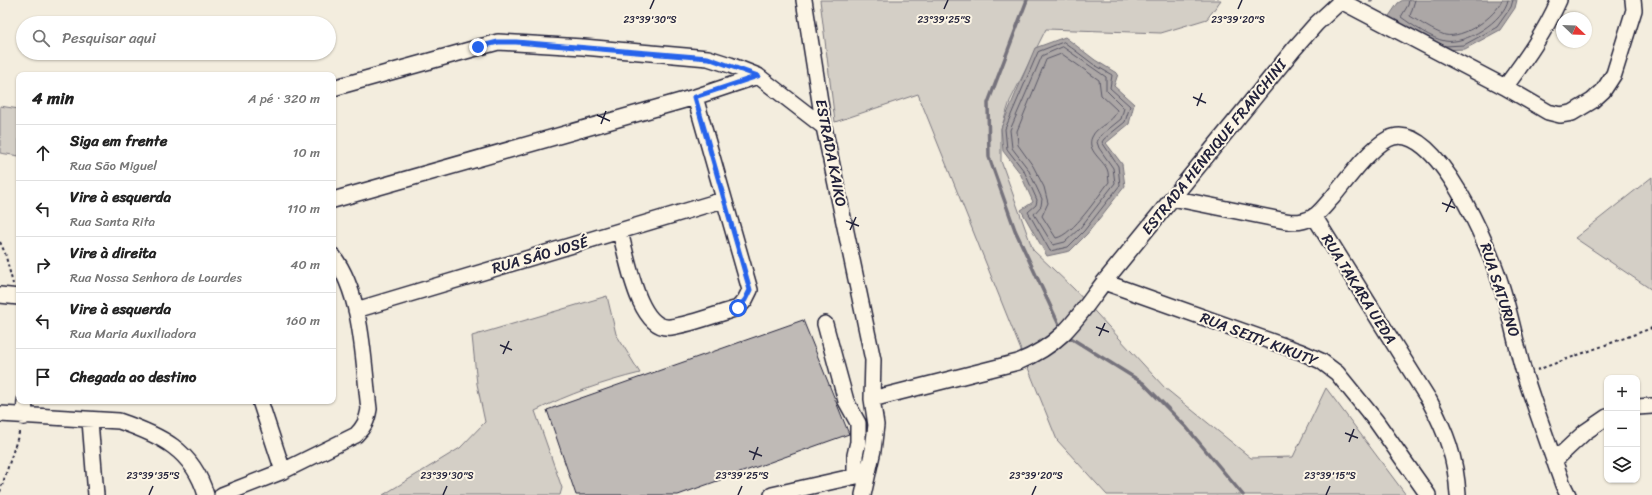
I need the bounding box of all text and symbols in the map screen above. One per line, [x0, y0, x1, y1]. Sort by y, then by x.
text: 23°39'30"S [623, 11, 677, 29]
text: 23°39'25"S [917, 11, 971, 29]
text: 23°39'20"S [1211, 11, 1265, 29]
north arrow [1556, 12, 1592, 48]
search box [16, 16, 336, 60]
text: Pesquisar aqui [62, 25, 156, 51]
icon: search [30, 27, 52, 49]
route end [469, 38, 487, 56]
street label: ESTRADA HENRIQUE FRANCHINI [1135, 53, 1294, 241]
text: 4 min [32, 83, 74, 113]
text: A pé · 320 m [248, 87, 320, 110]
street label: ESTRADA KAIKO [808, 97, 854, 209]
text: Siga em frente [70, 128, 167, 154]
text: 10 m [293, 141, 320, 164]
icon: ahead [32, 142, 54, 164]
text: Rua São Miguel [70, 154, 157, 177]
text: Vire à esquerda [70, 184, 171, 210]
text: 110 m [287, 197, 320, 220]
icon: left [32, 198, 54, 220]
text: Rua Santa Rita [70, 210, 155, 233]
street label: RUA SÃO JOSÉ [489, 228, 593, 281]
street label: RUA TAKARA UEDA [1315, 229, 1403, 349]
street label: RUA SATURNO [1473, 239, 1528, 341]
text: Vire à direita [70, 240, 156, 266]
text: 40 m [290, 253, 320, 276]
icon: right [32, 254, 54, 276]
text: Rua Nossa Senhora de Lourdes [70, 266, 242, 289]
text: Vire à esquerda [70, 296, 171, 322]
route start [729, 299, 747, 317]
street label: RUA SEITY KIKUTY [1196, 305, 1322, 374]
text: 160 m [285, 309, 320, 332]
icon: left [32, 310, 54, 332]
text: Rua Maria Auxiliadora [70, 322, 196, 345]
text: Chegada ao destino [70, 364, 196, 390]
icon: arrive [32, 366, 54, 388]
map controls [1604, 375, 1640, 483]
button: + [1604, 375, 1640, 411]
button: − [1604, 411, 1640, 447]
button: layers [1604, 447, 1640, 483]
text: 23°39'35"S [127, 467, 180, 485]
text: 23°39'30"S [420, 467, 474, 485]
text: 23°39'25"S [715, 467, 769, 485]
text: 23°39'20"S [1009, 467, 1063, 485]
text: 23°39'15"S [1304, 467, 1357, 485]

